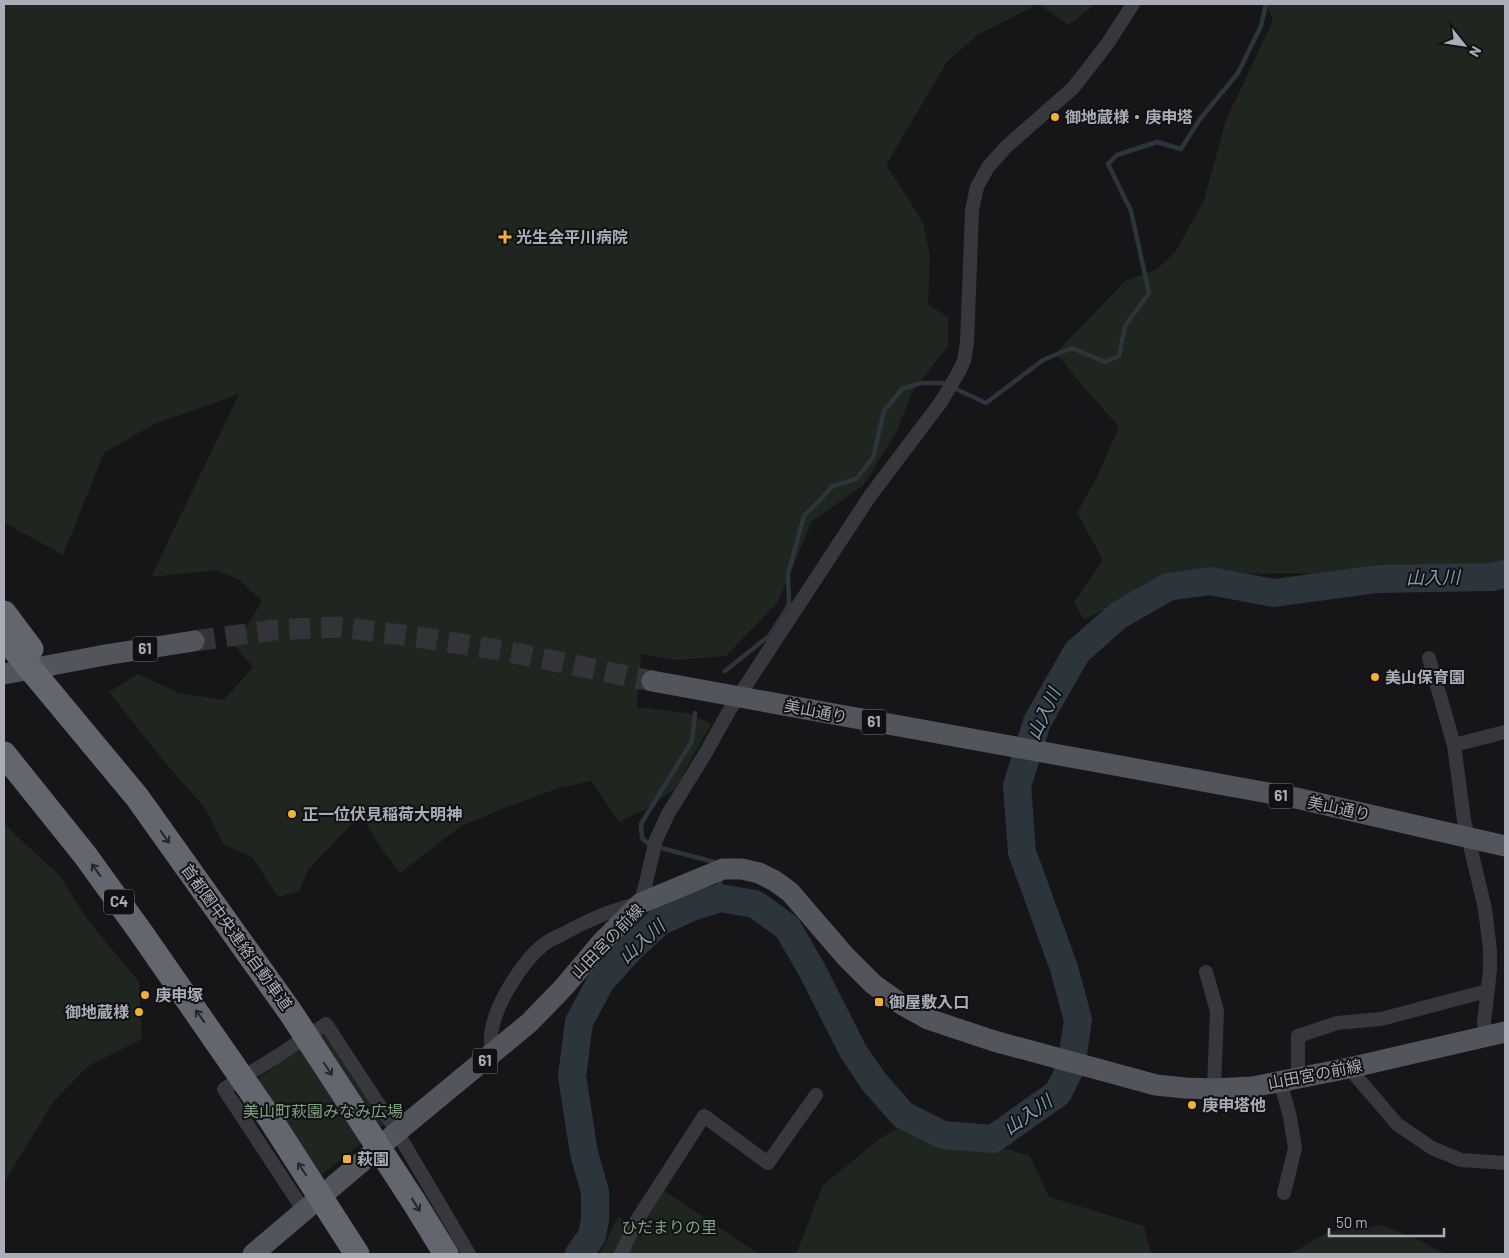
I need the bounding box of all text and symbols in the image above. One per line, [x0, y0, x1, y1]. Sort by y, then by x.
north arrow [1439, 20, 1489, 70]
text: N [1466, 43, 1485, 60]
place label: 御地蔵様・庚申塔 [1065, 107, 1193, 126]
marker: 御地蔵様・庚申塔 [1049, 111, 1061, 123]
place label: 光生会平川病院 [516, 227, 628, 246]
marker: 光生会平川病院 [498, 230, 512, 244]
water label: 山入川 [1406, 565, 1462, 588]
road number: 61 [132, 636, 158, 662]
place label: 美山保育園 [1385, 667, 1465, 686]
marker: 美山保育園 [1369, 671, 1381, 683]
water label: 山入川 [1022, 683, 1065, 743]
street label: 美山通り [783, 695, 849, 726]
road number: 61 [862, 710, 886, 734]
road number: 61 [1268, 784, 1294, 808]
street label: 美山通り [1306, 792, 1372, 823]
place label: 正一位伏見稲荷大明神 [302, 804, 462, 823]
marker: 正一位伏見稲荷大明神 [286, 808, 298, 820]
one-way arrow [160, 829, 170, 843]
street label: 首都圏中央連絡自動車道 [178, 860, 297, 1013]
one-way arrow [91, 863, 101, 877]
road number: C4 [104, 890, 134, 914]
street label: 山田宮の前線 [566, 900, 647, 982]
water label: 山入川 [614, 914, 670, 967]
place label: 庚申塚 [155, 985, 203, 1004]
marker: 庚申塚 [139, 989, 151, 1001]
place label: 御屋敷入口 [889, 992, 969, 1011]
marker: 御屋敷入口 [873, 996, 885, 1008]
place label: 御地蔵様 [65, 1002, 129, 1021]
marker: 御地蔵様 [133, 1006, 145, 1018]
one-way arrow [195, 1010, 205, 1024]
road number: 61 [472, 1048, 498, 1074]
street label: 山田宮の前線 [1266, 1055, 1364, 1092]
one-way arrow [322, 1062, 333, 1076]
water label: 山入川 [999, 1089, 1057, 1139]
place label: 庚申塔他 [1202, 1095, 1266, 1114]
marker: 庚申塔他 [1186, 1099, 1198, 1111]
park label: 美山町萩園みなみ広場 [243, 1101, 403, 1120]
place label: 萩園 [357, 1149, 389, 1168]
marker: 萩園 [341, 1153, 353, 1165]
one-way arrow [297, 1162, 307, 1176]
one-way arrow [411, 1198, 421, 1212]
scale bar [1329, 1206, 1444, 1238]
text: 50 m [1336, 1213, 1368, 1231]
park label: ひだまりの里 [621, 1217, 717, 1236]

